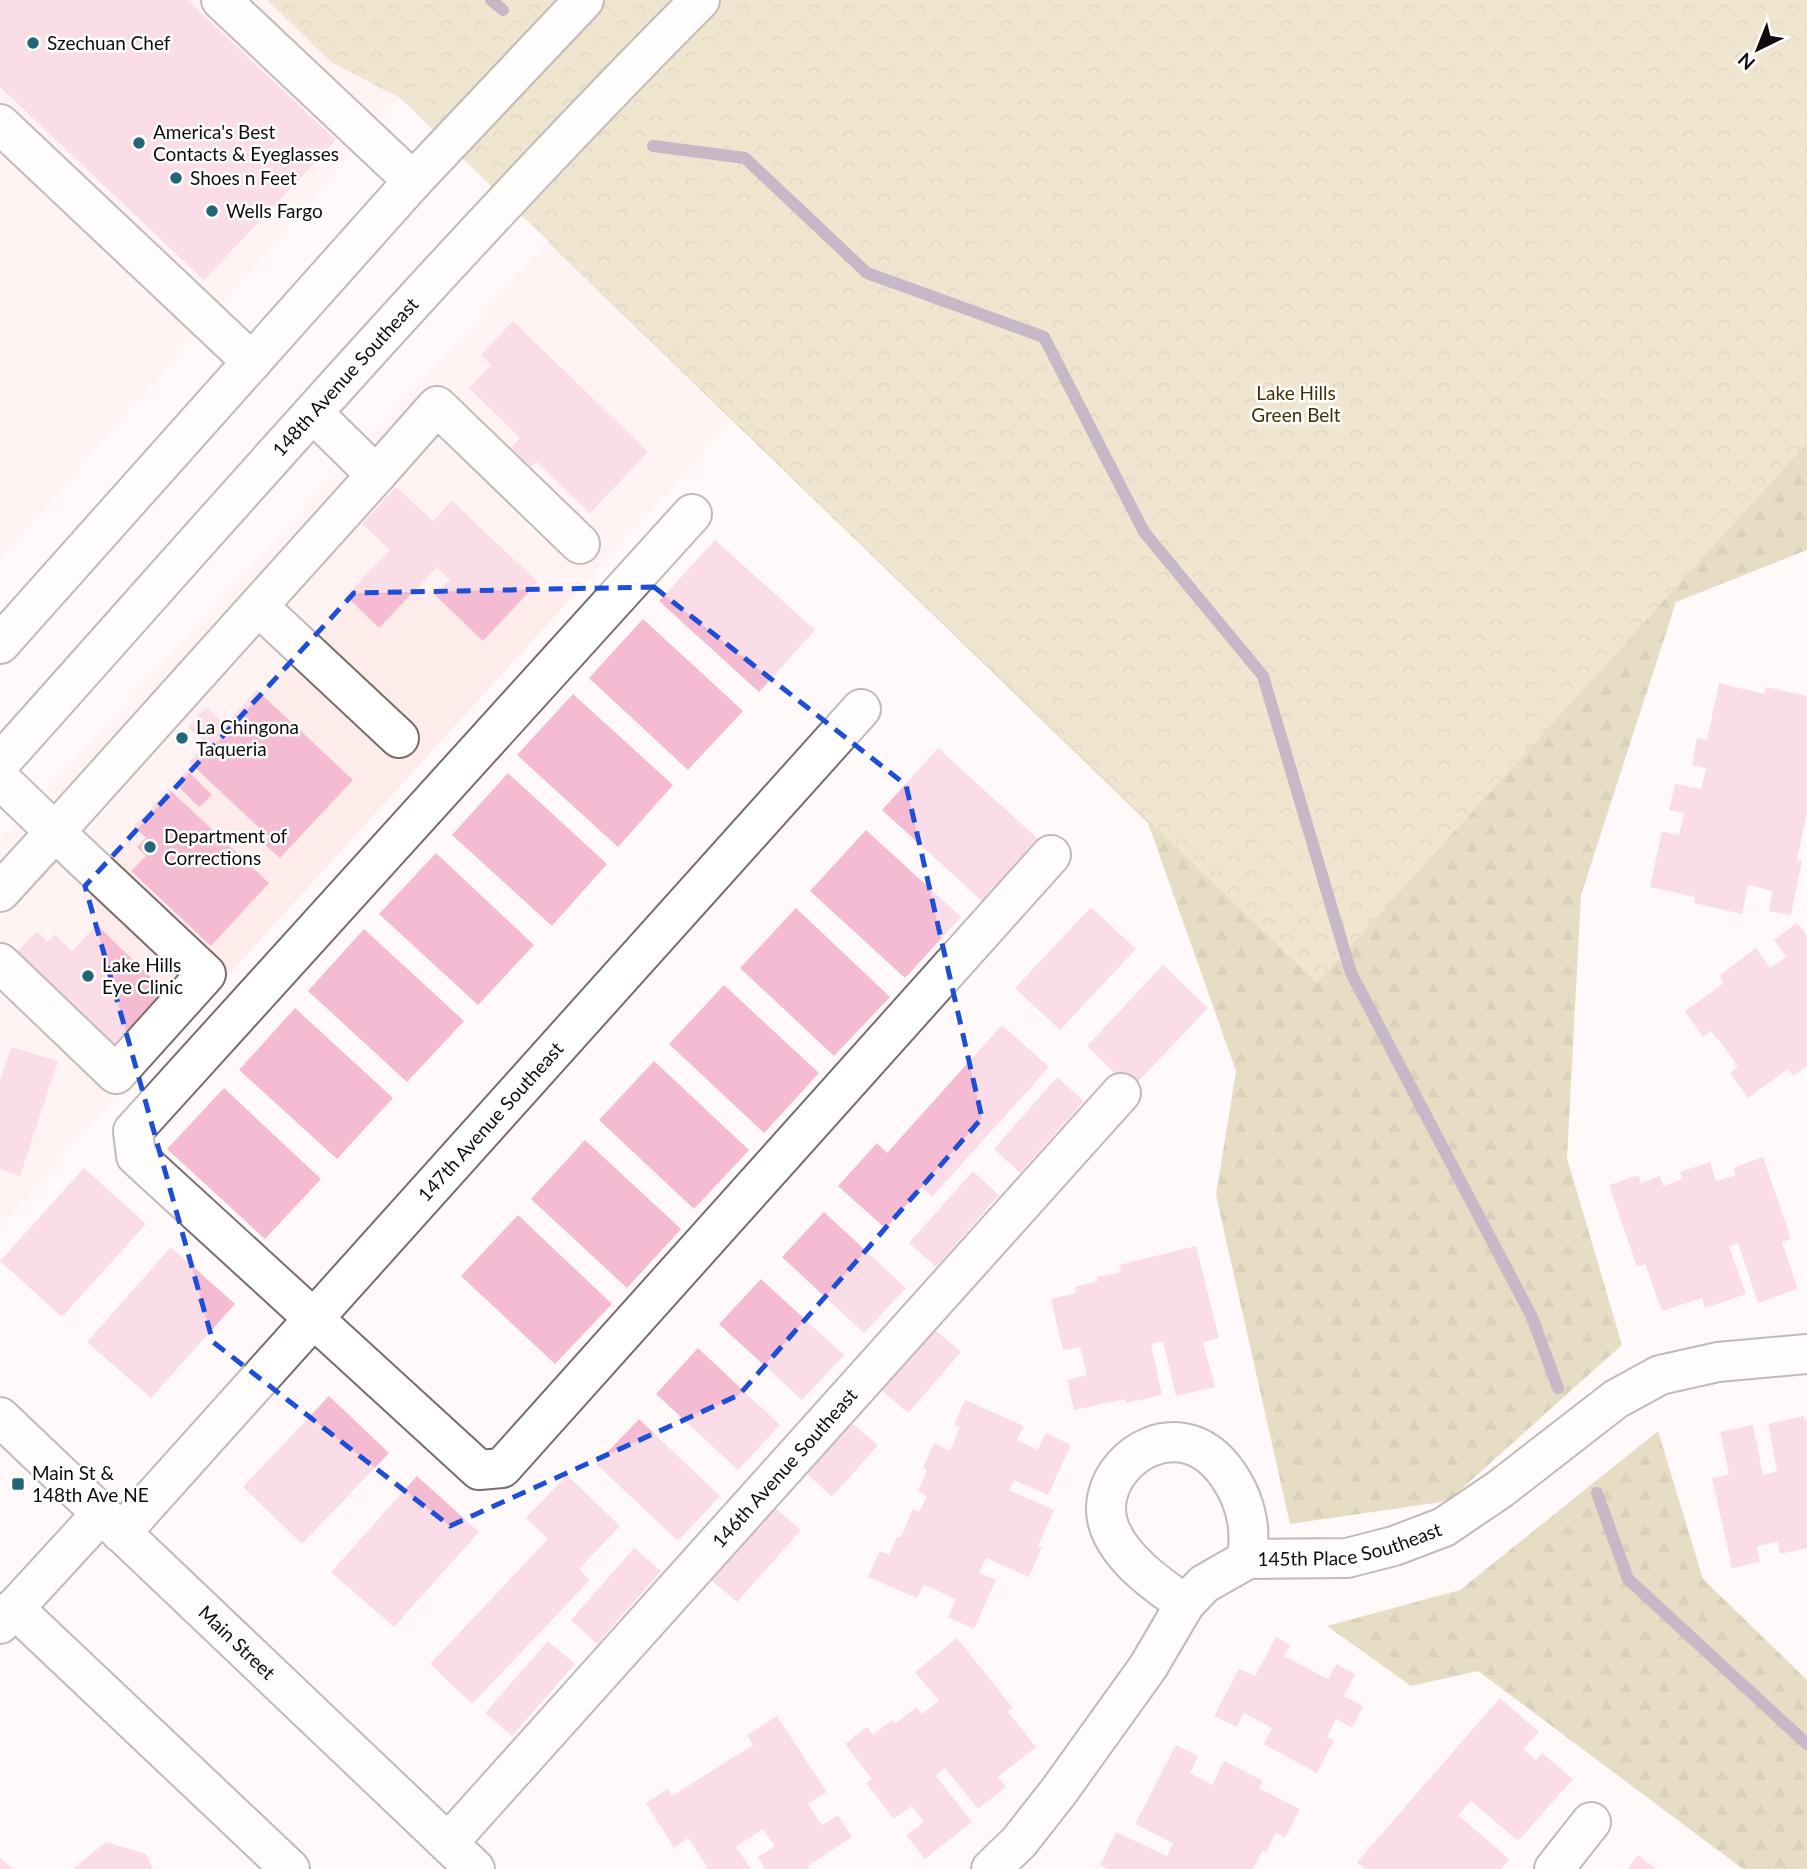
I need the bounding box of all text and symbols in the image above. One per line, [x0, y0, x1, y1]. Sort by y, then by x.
north arrow [1723, 14, 1793, 84]
place label: Szechuan Chef [47, 31, 171, 54]
marker: Szechuan Chef [25, 35, 41, 51]
text: N [1733, 48, 1759, 75]
place label: America's Best Contacts & Eyeglasses [153, 120, 339, 165]
marker: America's Best Contacts & Eyeglasses [131, 135, 147, 151]
place label: Shoes n Feet [190, 166, 297, 189]
marker: Shoes n Feet [168, 170, 184, 186]
place label: Wells Fargo [226, 199, 323, 222]
marker: Wells Fargo [204, 203, 220, 219]
street label: 148th Avenue Southeast [267, 292, 423, 461]
park label: Lake Hills Green Belt [1251, 381, 1341, 426]
place label: La Chingona Taqueria [196, 715, 299, 760]
marker: La Chingona Taqueria [174, 730, 190, 746]
place label: Department of Corrections [164, 824, 288, 869]
marker: Department of Corrections [142, 839, 158, 855]
place label: Lake Hills Eye Clinic [102, 953, 183, 998]
marker: Lake Hills Eye Clinic [80, 968, 96, 984]
street label: 147th Avenue Southeast [413, 1037, 568, 1206]
street label: 146th Avenue Southeast [707, 1383, 862, 1552]
place label: Main St & 148th Ave NE [32, 1461, 149, 1506]
marker: Main St & 148th Ave NE [10, 1476, 26, 1492]
street label: 145th Place Southeast [1257, 1517, 1445, 1570]
street label: Main Street [194, 1600, 280, 1684]

